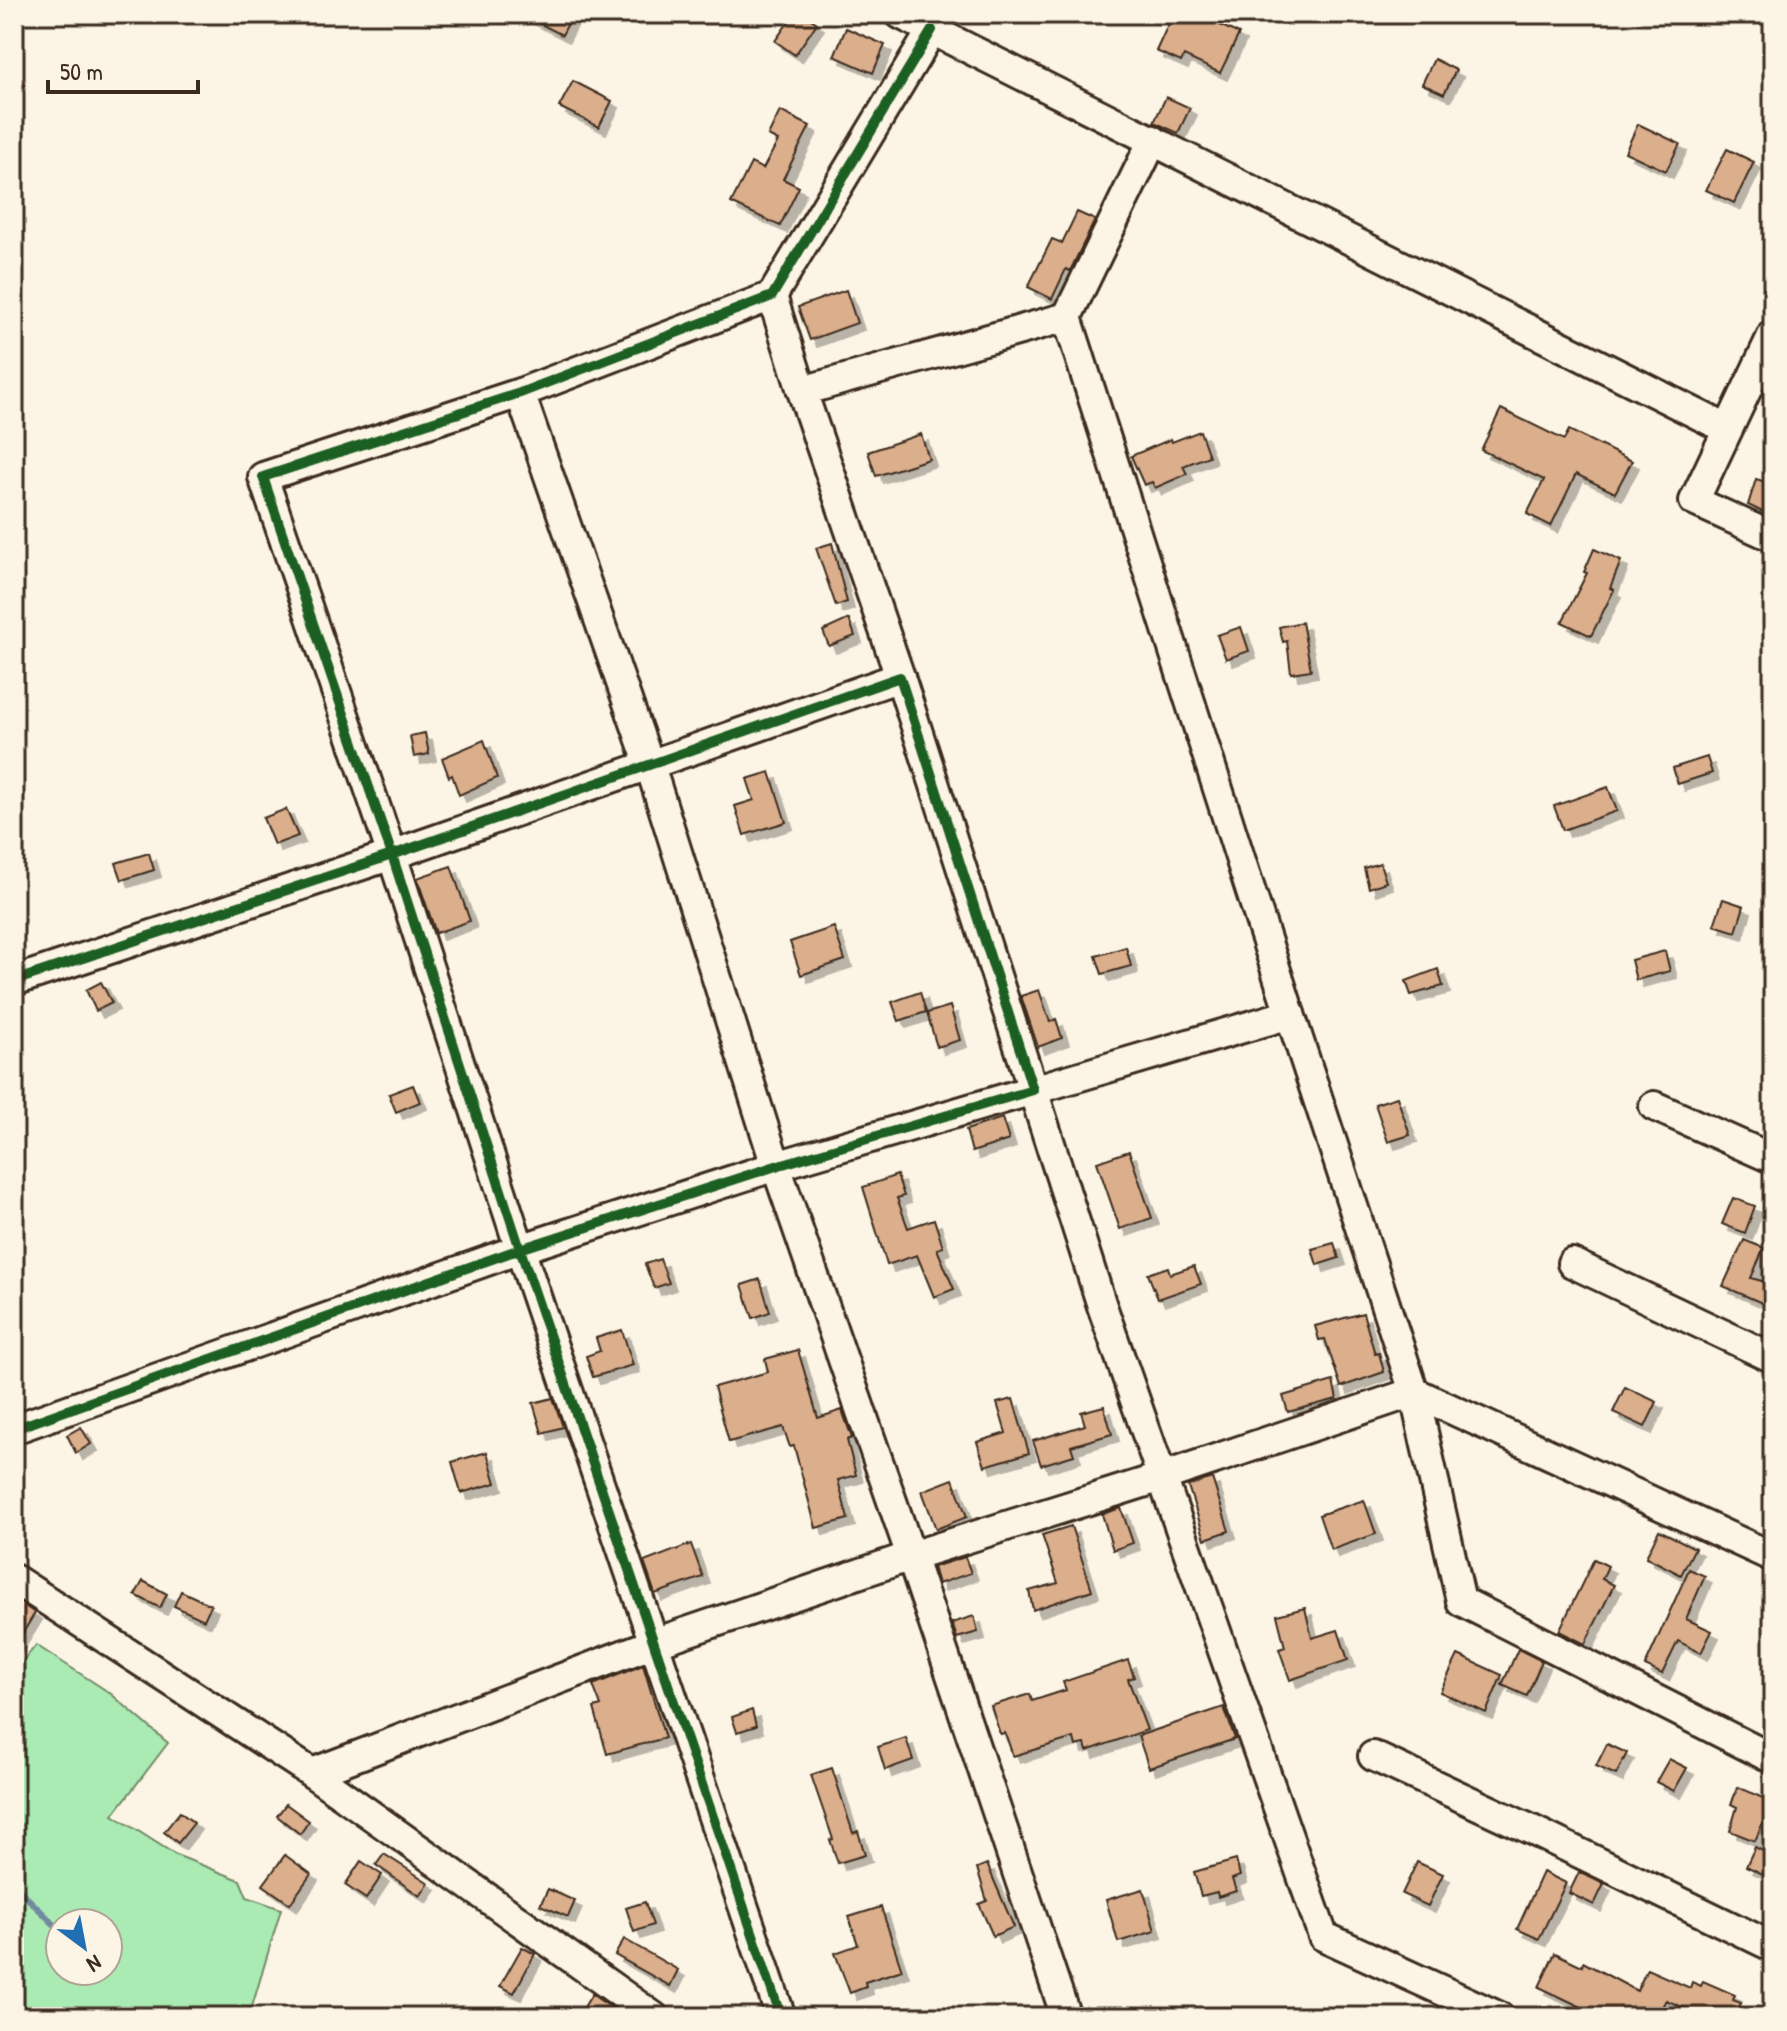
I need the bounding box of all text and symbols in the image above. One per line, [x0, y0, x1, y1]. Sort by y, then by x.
scale bar [48, 44, 198, 94]
text: 50 m [60, 55, 103, 87]
north arrow [44, 1907, 124, 1987]
text: N [81, 1948, 108, 1980]

